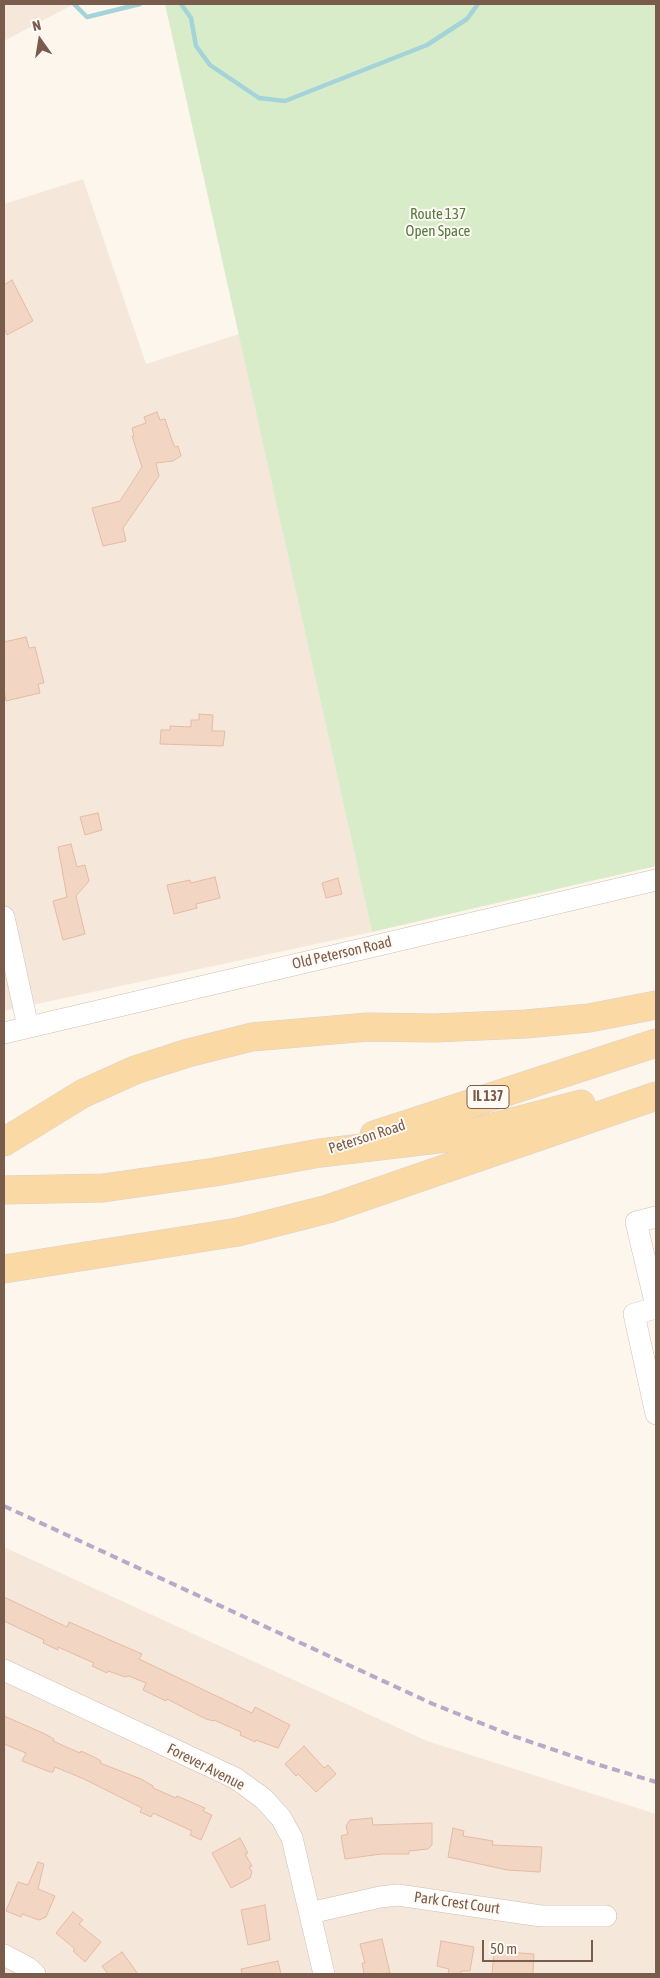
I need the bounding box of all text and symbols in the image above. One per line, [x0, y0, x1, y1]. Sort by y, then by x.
north arrow [15, 15, 65, 65]
text: N [31, 17, 42, 34]
park label: Route 137 Open Space [406, 205, 470, 240]
street label: Old Peterson Road [291, 933, 393, 973]
road number: IL 137 [467, 1086, 509, 1108]
street label: Peterson Road [326, 1116, 408, 1158]
street label: Forever Avenue [164, 1740, 248, 1794]
street label: Park Crest Court [413, 1888, 501, 1918]
scale bar [485, 1930, 596, 1962]
text: 50 m [490, 1940, 517, 1957]

